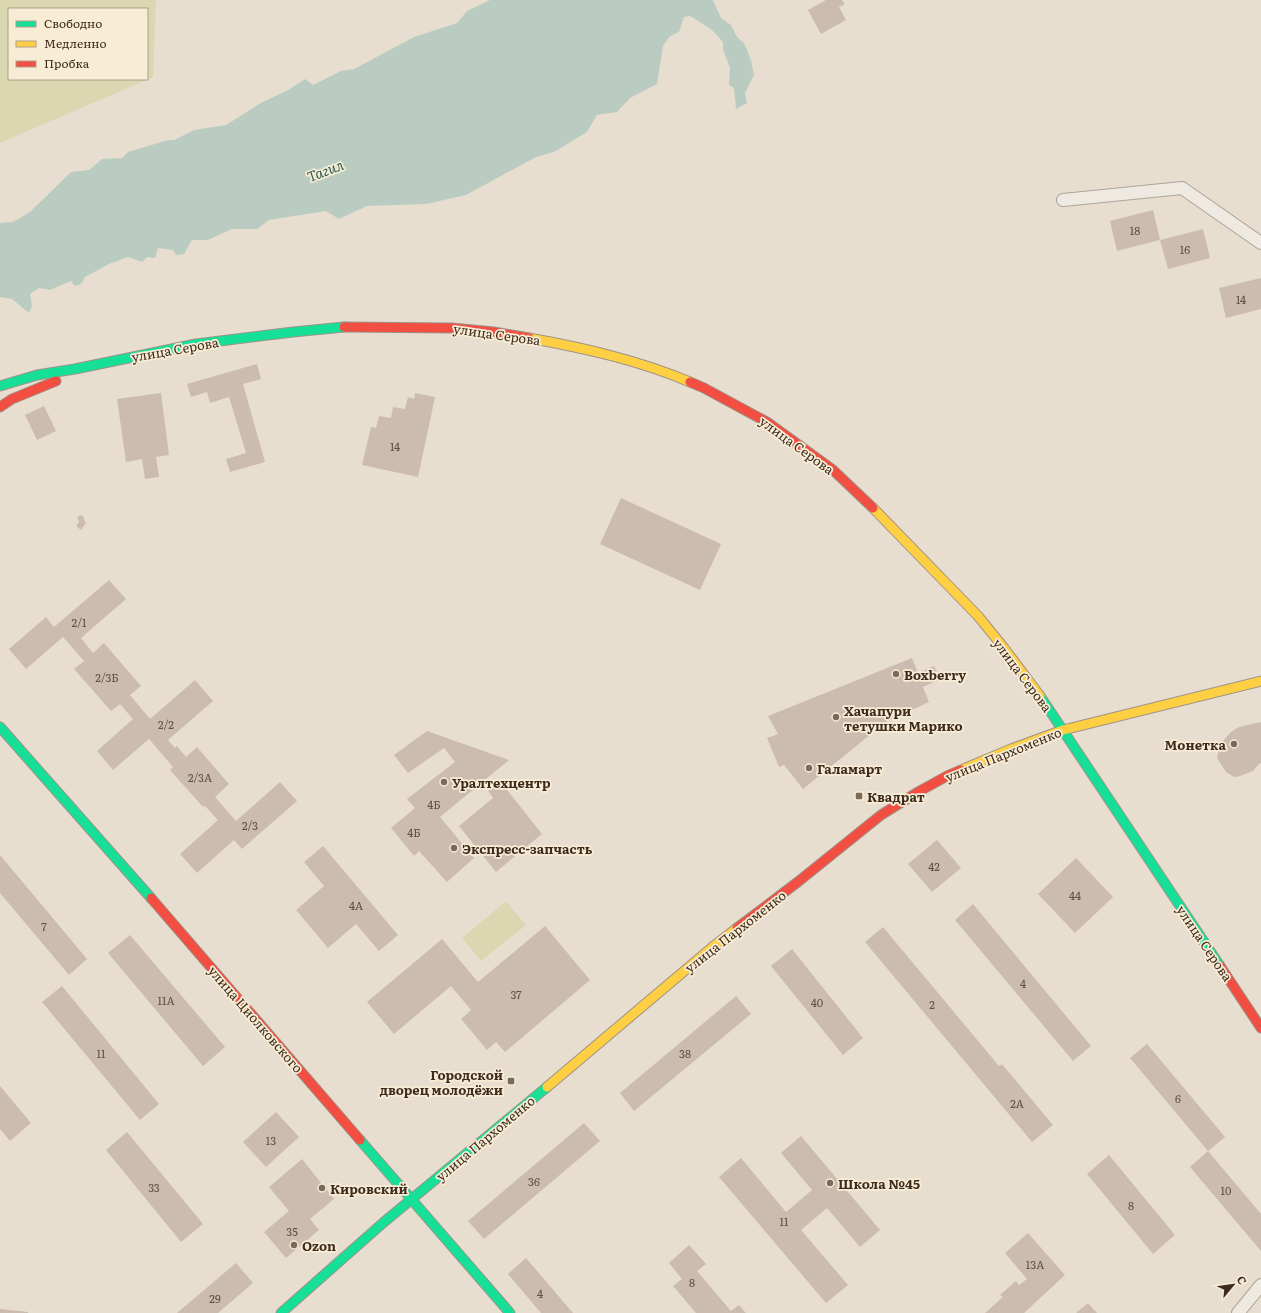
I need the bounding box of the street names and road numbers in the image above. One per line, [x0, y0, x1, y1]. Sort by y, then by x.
street label: улица Серова [452, 318, 542, 350]
street label: улица Серова [130, 332, 220, 366]
street label: улица Серова [756, 411, 838, 479]
street label: улица Серова [989, 634, 1057, 716]
street label: улица Пархоменко [942, 722, 1064, 786]
street label: улица Пархоменко [680, 885, 790, 977]
street label: улица Серова [1173, 901, 1237, 985]
street label: улица Циолковского [204, 961, 308, 1077]
street label: улица Пархоменко [431, 1091, 539, 1185]

